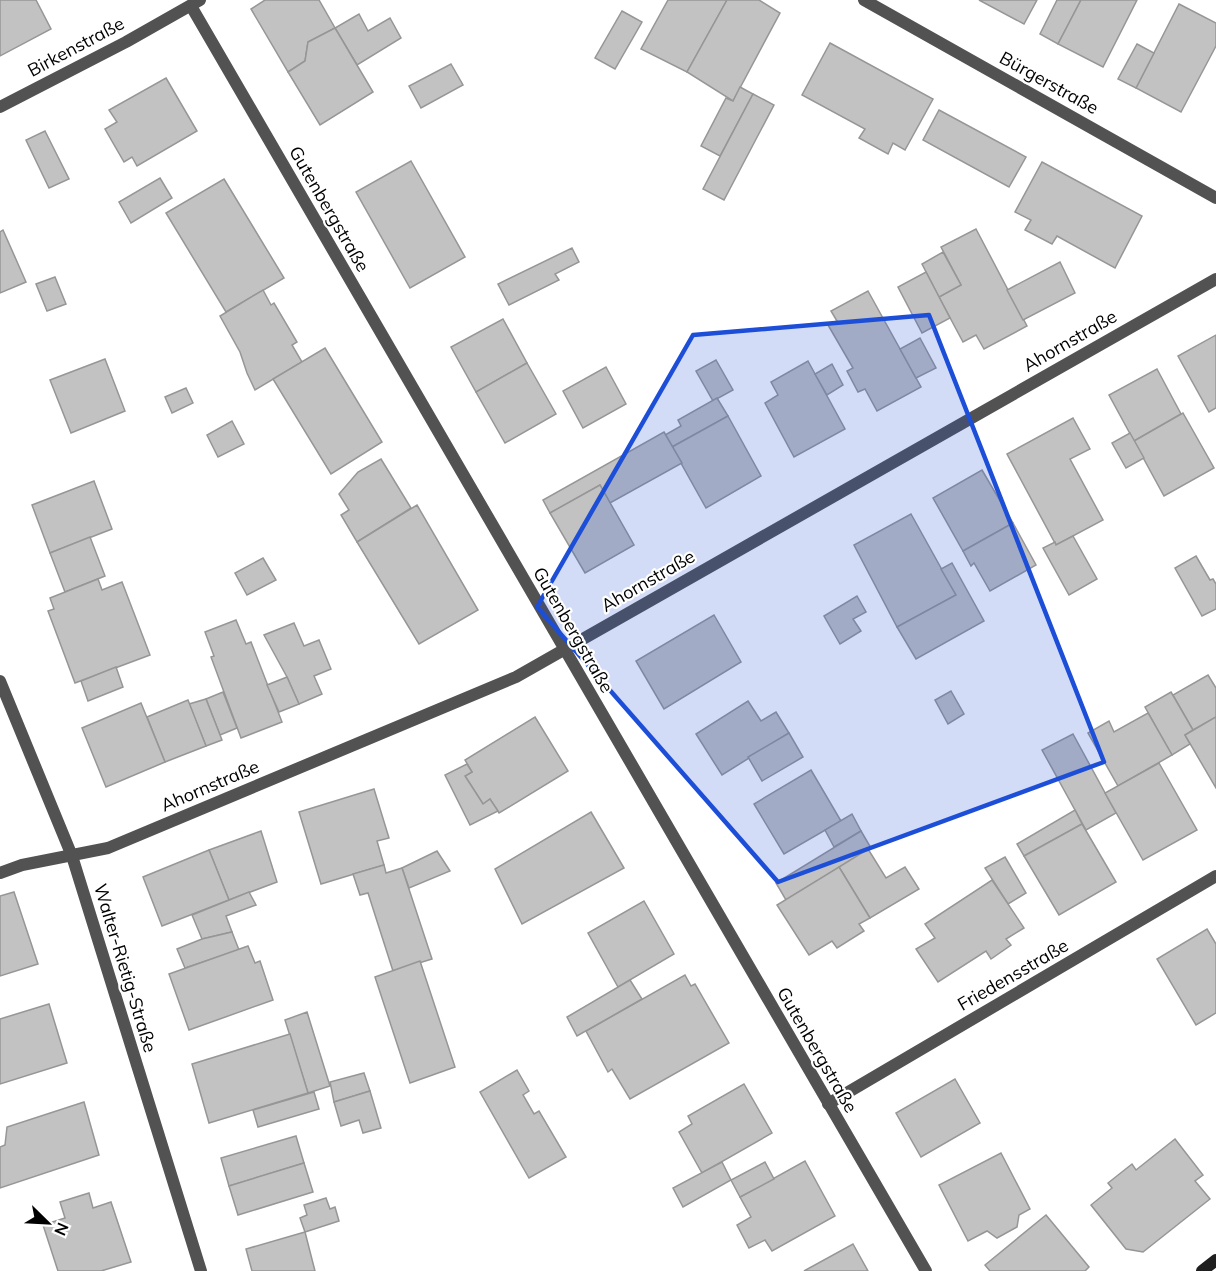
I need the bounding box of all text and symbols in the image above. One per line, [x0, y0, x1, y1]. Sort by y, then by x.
street label: Birkenstraße [24, 12, 128, 82]
street label: Bürgerstraße [996, 46, 1103, 119]
street label: Gutenbergstraße [284, 142, 375, 276]
street label: Ahornstraße [1019, 304, 1121, 377]
street label: Ahornstraße [597, 544, 699, 617]
street label: Gutenbergstraße [528, 563, 619, 697]
street label: Ahornstraße [157, 754, 263, 817]
street label: Walter-Rietig-Straße [89, 881, 162, 1055]
street label: Friedensstraße [953, 934, 1072, 1016]
street label: Gutenbergstraße [772, 983, 863, 1117]
north arrow [18, 1193, 78, 1253]
text: N [50, 1220, 73, 1239]

